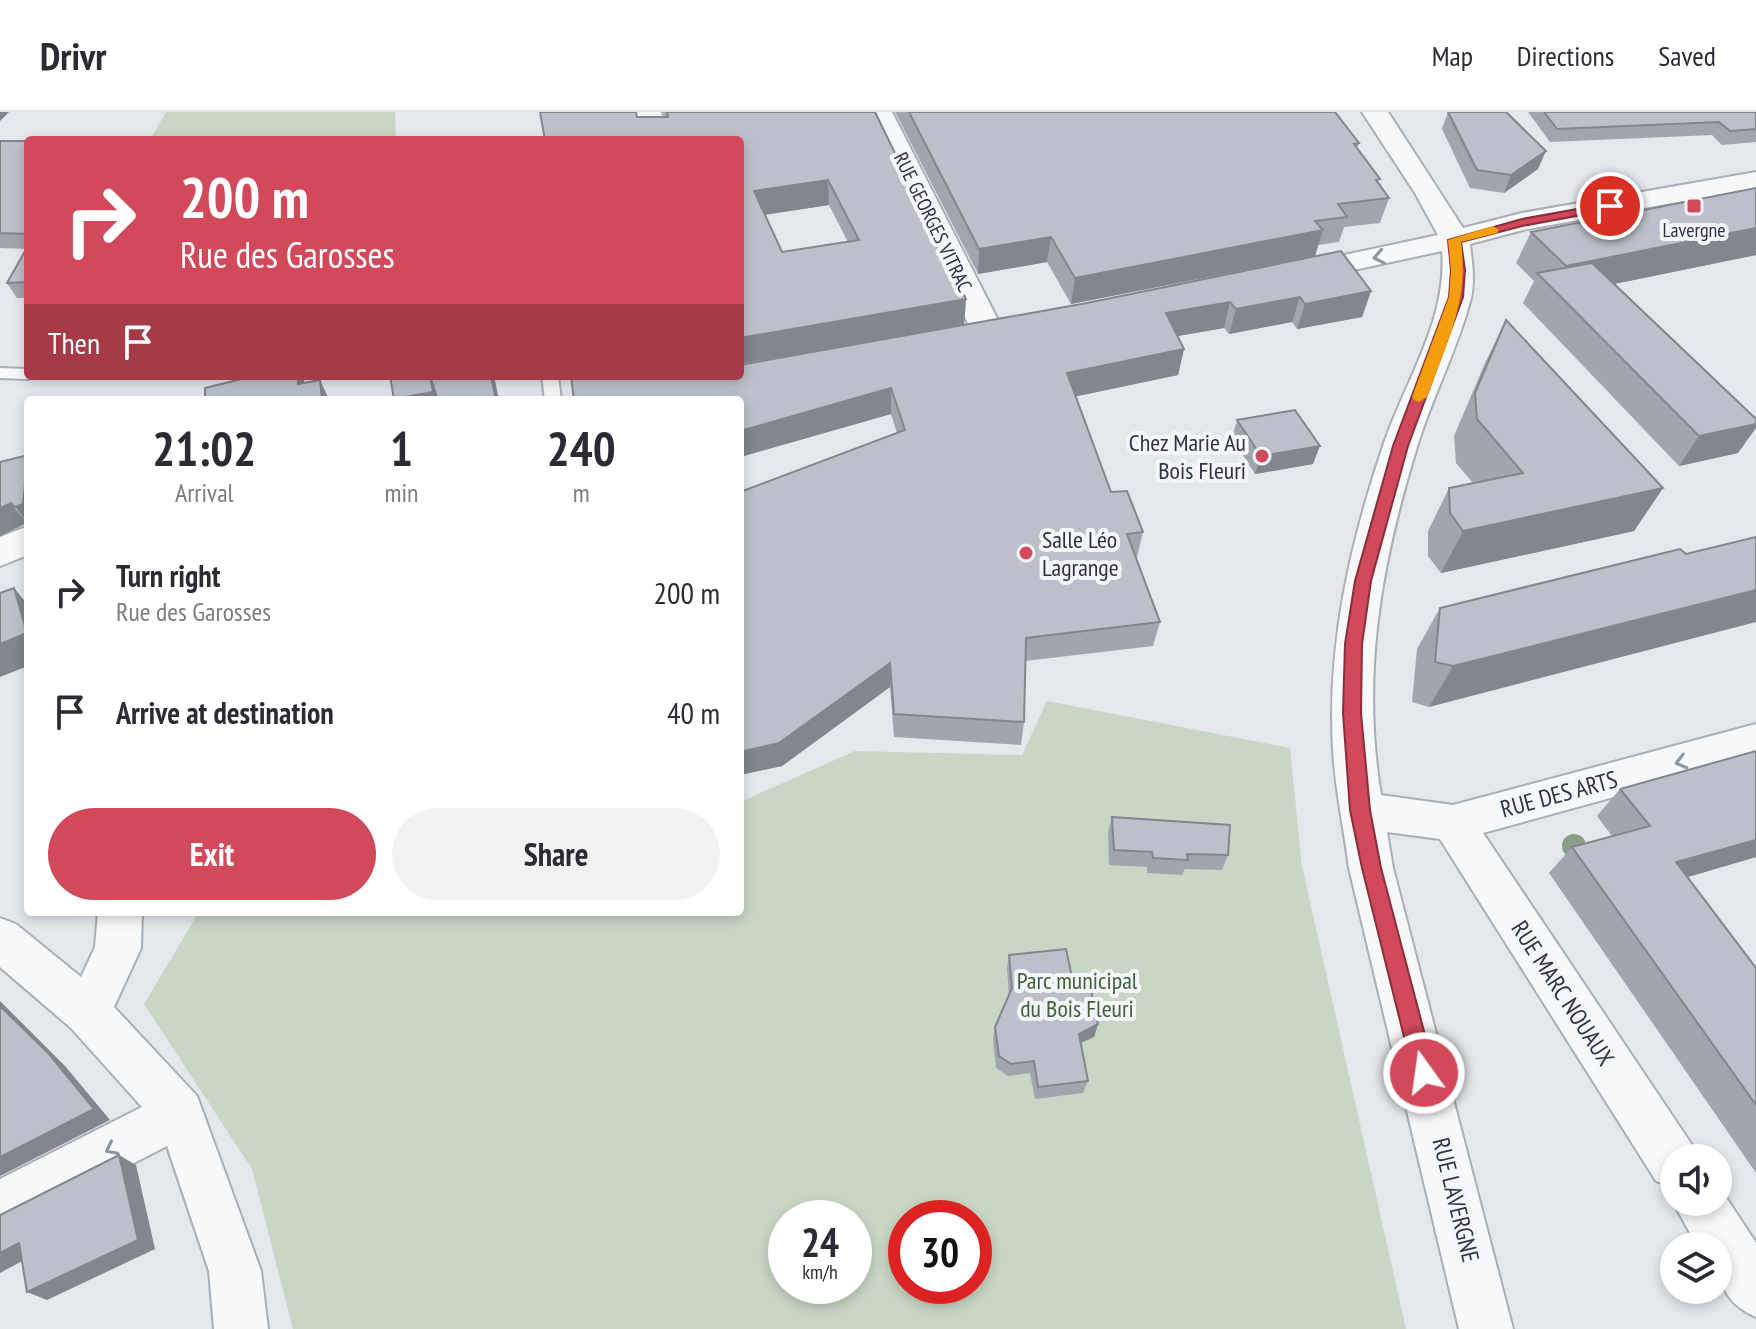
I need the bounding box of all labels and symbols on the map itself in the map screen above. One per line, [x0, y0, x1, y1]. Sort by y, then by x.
street label: RUE GEORGES VITRAC [888, 148, 978, 296]
pin [1576, 172, 1644, 240]
marker: Lavergne [1685, 197, 1703, 215]
place label: Lavergne [1662, 217, 1726, 243]
one-way arrow [1372, 248, 1386, 265]
place label: Chez Marie Au Bois Fleuri [1129, 427, 1246, 486]
marker: Chez Marie Au Bois Fleuri [1253, 447, 1271, 465]
place label: Salle Léo Lagrange [1042, 524, 1119, 583]
marker: Salle Léo Lagrange [1017, 544, 1035, 562]
one-way arrow [1674, 752, 1688, 769]
street label: RUE DES ARTS [1497, 764, 1621, 824]
street label: RUE MARC NOUAUX [1505, 915, 1621, 1071]
park label: Parc municipal du Bois Fleuri [1017, 965, 1138, 1024]
position arrow [1382, 1031, 1466, 1115]
street label: RUE LAVERGNE [1426, 1135, 1486, 1265]
one-way arrow [104, 1140, 119, 1155]
speed limit sign: 30 [888, 1200, 992, 1304]

